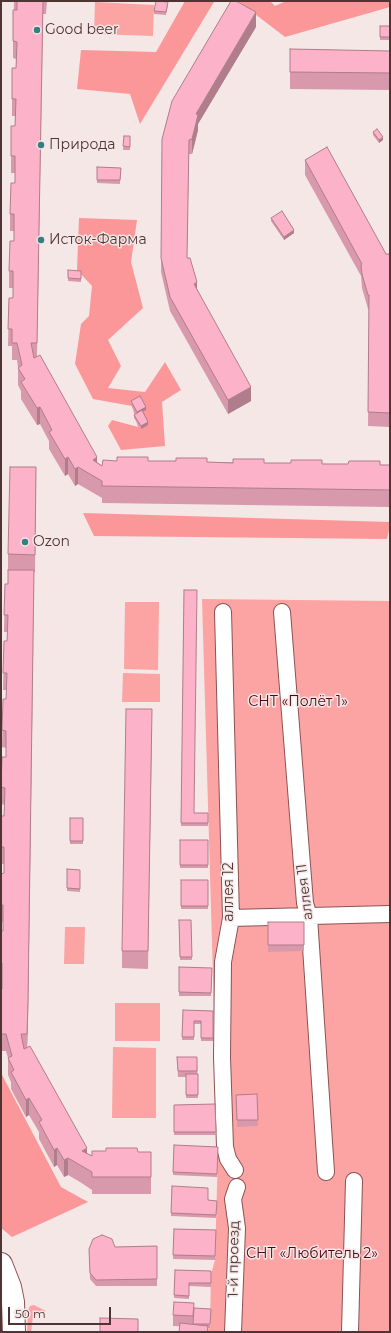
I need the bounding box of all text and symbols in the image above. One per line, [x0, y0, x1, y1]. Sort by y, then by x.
place label: Good beer [45, 22, 119, 38]
marker: Good beer [32, 25, 42, 35]
place label: Природа [49, 137, 116, 153]
marker: Природа [36, 140, 46, 150]
place label: Исток-Фарма [49, 232, 147, 248]
marker: Исток-Фарма [36, 235, 46, 245]
place label: Ozon [33, 534, 70, 550]
marker: Ozon [20, 537, 30, 547]
park label: СНТ «Полёт 1» [248, 694, 348, 710]
street label: аллея 12 [221, 862, 237, 922]
street label: аллея 11 [293, 863, 317, 921]
street label: 1-й проезд [225, 1220, 243, 1298]
park label: СНТ «Любитель 2» [246, 1246, 378, 1262]
scale bar [10, 1299, 113, 1325]
text: 50 m [15, 1306, 46, 1321]

